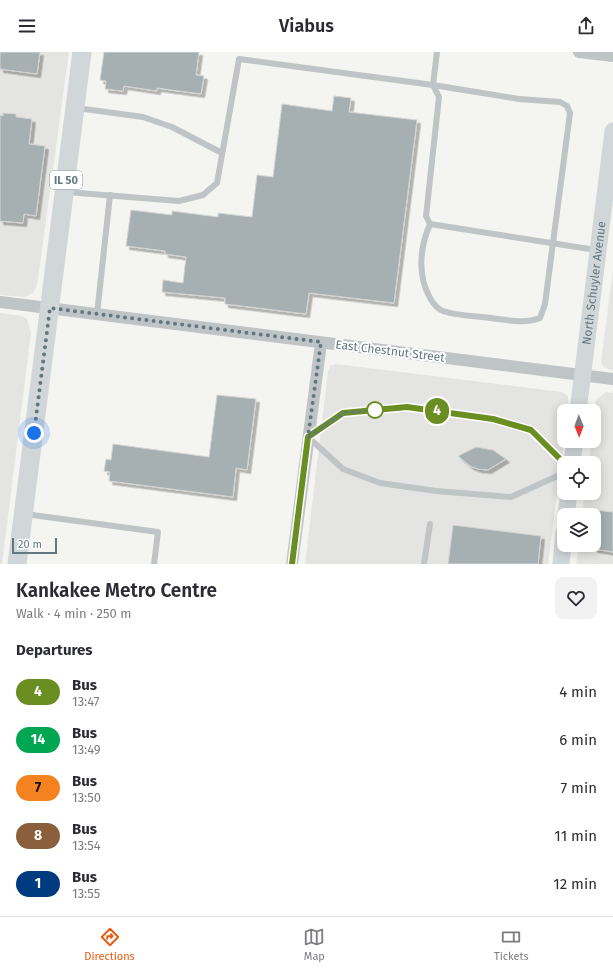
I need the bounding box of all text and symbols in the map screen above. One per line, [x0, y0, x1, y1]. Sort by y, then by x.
icon: menu [16, 15, 38, 37]
text: Viabus [279, 15, 334, 37]
icon: share [575, 15, 597, 37]
road number: IL 50 [50, 171, 82, 189]
street label: North Schuyler Avenue [579, 220, 609, 346]
street label: East Chestnut Street [335, 337, 446, 365]
line badge: 4 [424, 398, 450, 424]
unlabelled marker [366, 401, 384, 419]
text: 4 [433, 402, 441, 419]
north arrow [557, 404, 601, 448]
map controls [557, 404, 601, 552]
your location [24, 423, 44, 443]
button: locate [557, 456, 601, 500]
button: layers [557, 508, 601, 552]
scale bar [12, 536, 57, 555]
text: 20 m [18, 538, 42, 551]
button: heart [555, 577, 597, 619]
text: Kankakee Metro Centre [16, 579, 217, 602]
text: Walk · 4 min · 250 m [16, 606, 131, 621]
text: Departures [16, 641, 93, 659]
text: Bus [72, 676, 97, 694]
text: 4 [34, 683, 42, 700]
text: 4 min [559, 683, 597, 701]
text: 13:47 [72, 694, 100, 709]
text: Bus [72, 724, 97, 742]
text: 14 [31, 731, 45, 748]
text: 6 min [559, 731, 597, 749]
text: 13:49 [72, 742, 101, 757]
text: Bus [72, 772, 97, 790]
text: 7 [35, 779, 41, 796]
text: 7 min [560, 779, 597, 797]
text: 13:50 [72, 790, 101, 805]
text: Bus [72, 820, 97, 838]
text: 8 [34, 827, 42, 844]
text: 11 min [554, 827, 597, 845]
text: 13:54 [72, 838, 101, 853]
text: Bus [72, 868, 97, 886]
text: 1 [35, 875, 41, 892]
text: 12 min [553, 875, 597, 893]
text: 13:55 [72, 886, 100, 901]
tab: Directions [84, 926, 135, 963]
tab: Map [303, 926, 325, 963]
tab: Tickets [494, 926, 529, 963]

